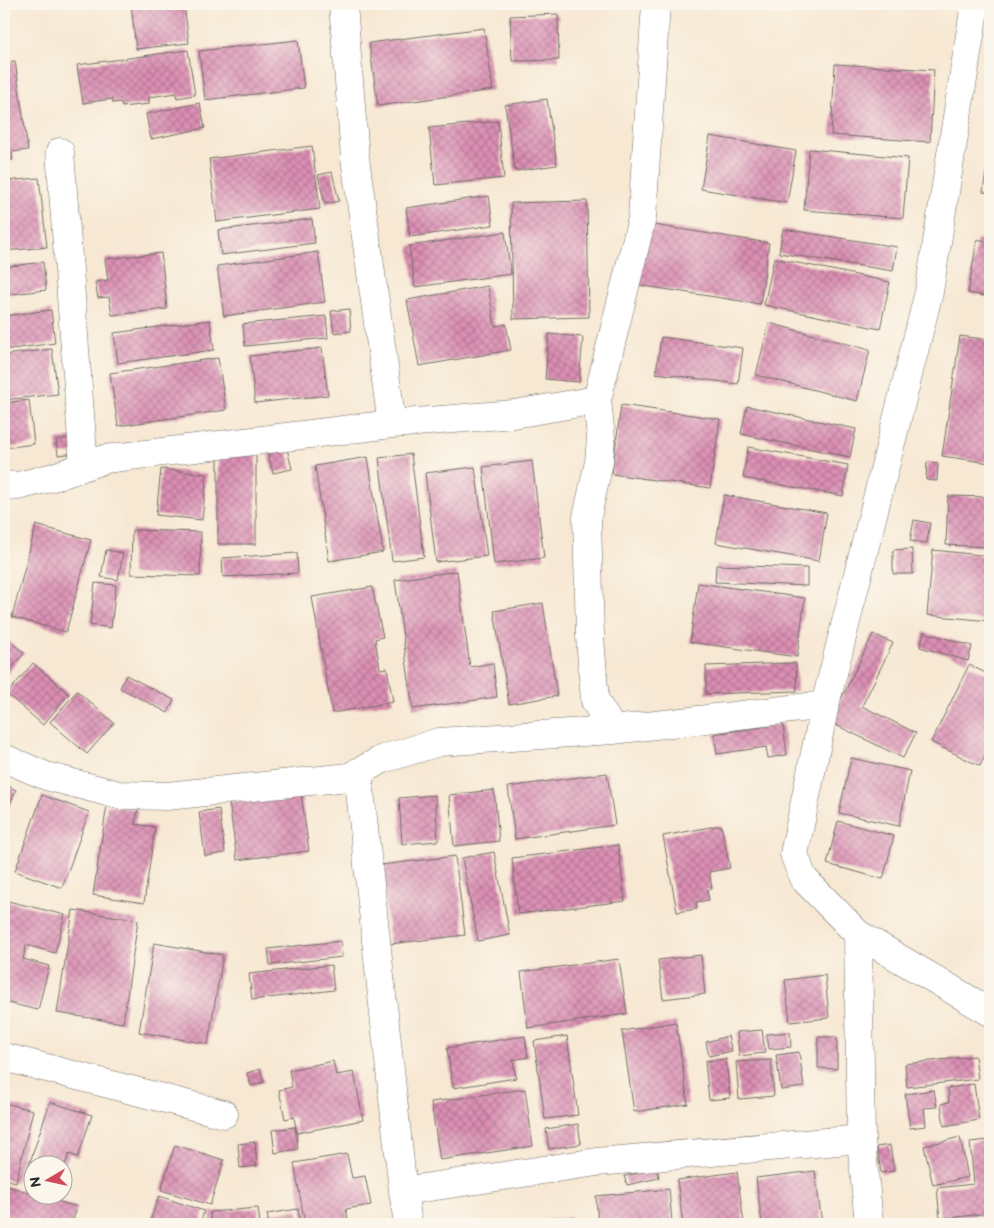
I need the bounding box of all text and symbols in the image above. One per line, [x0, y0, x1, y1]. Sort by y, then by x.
north arrow [22, 1156, 72, 1206]
text: N [26, 1175, 45, 1188]

